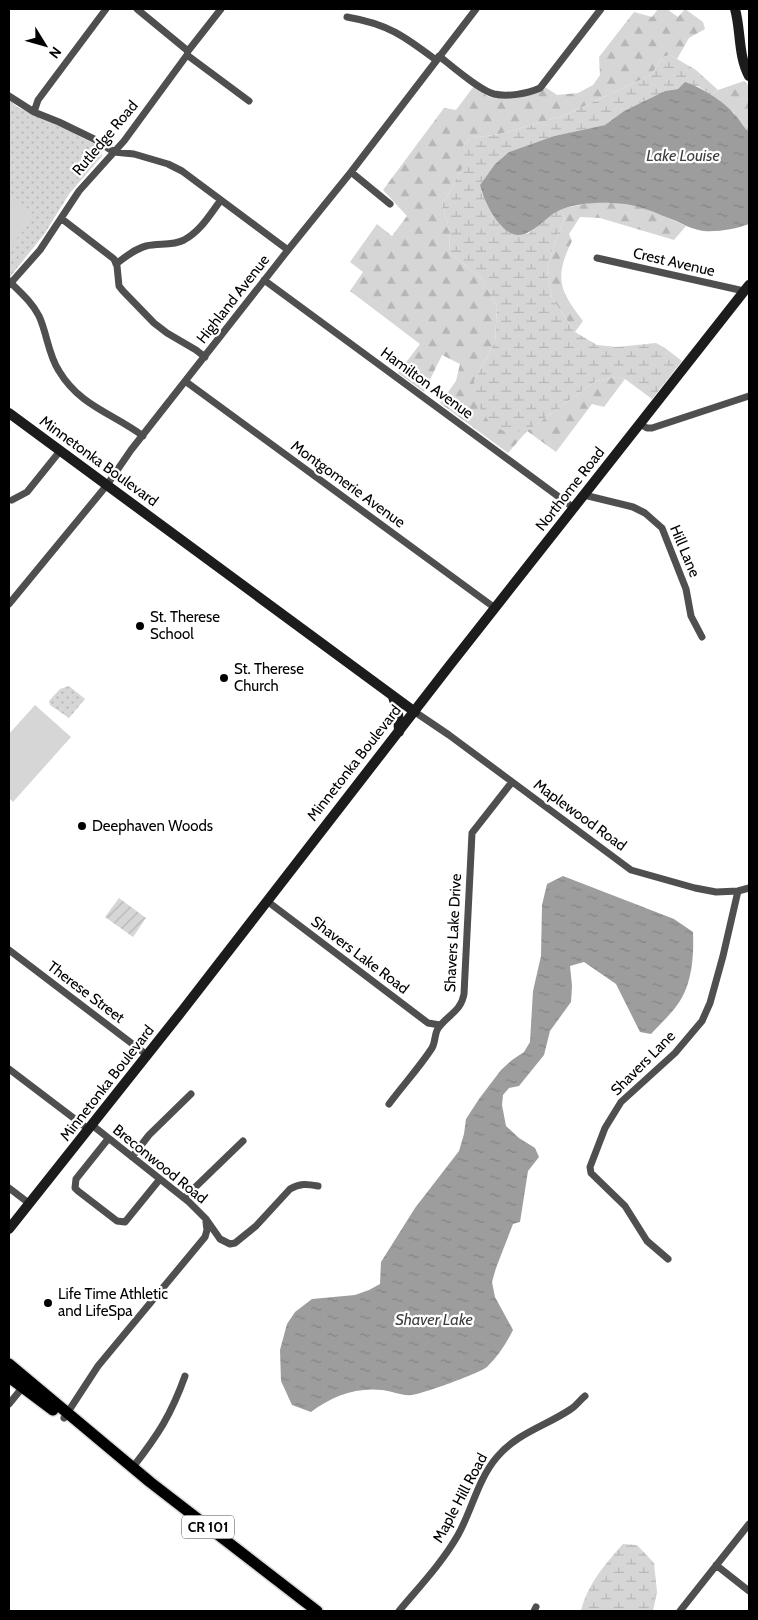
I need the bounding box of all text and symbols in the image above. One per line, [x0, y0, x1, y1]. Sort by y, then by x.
north arrow [20, 20, 70, 70]
text: N [45, 43, 66, 62]
street label: Rutledge Road [68, 97, 142, 179]
water label: Lake Louise [646, 146, 720, 165]
street label: Crest Avenue [631, 244, 717, 280]
street label: Highland Avenue [193, 251, 273, 347]
street label: Hamilton Avenue [377, 343, 477, 423]
street label: Minnetonka Boulevard [36, 412, 162, 510]
street label: Montgomerie Avenue [287, 437, 409, 532]
street label: Northome Road [532, 443, 608, 535]
street label: Hill Lane [666, 522, 704, 580]
place label: St. Therese School [150, 608, 220, 643]
marker: St. Therese School [134, 620, 146, 632]
place label: St. Therese Church [234, 660, 304, 695]
marker: St. Therese Church [218, 672, 230, 684]
street label: Minnetonka Boulevard [303, 701, 405, 825]
street label: Maplewood Road [530, 775, 630, 855]
place label: Deephaven Woods [92, 817, 213, 835]
marker: Deephaven Woods [76, 820, 88, 832]
street label: Shavers Lake Drive [441, 873, 465, 993]
street label: Shavers Lake Road [308, 912, 412, 998]
street label: Therese Street [44, 957, 128, 1027]
street label: Minnetonka Boulevard [56, 1021, 158, 1145]
street label: Shavers Lane [607, 1027, 679, 1099]
street label: Breconwood Road [109, 1121, 211, 1207]
place label: Life Time Athletic and LifeSpa [58, 1285, 168, 1320]
marker: Life Time Athletic and LifeSpa [42, 1297, 54, 1309]
water label: Shaver Lake [395, 1310, 473, 1329]
street label: Maple Hill Road [429, 1450, 491, 1546]
road number: CR 101 [182, 1515, 234, 1538]

